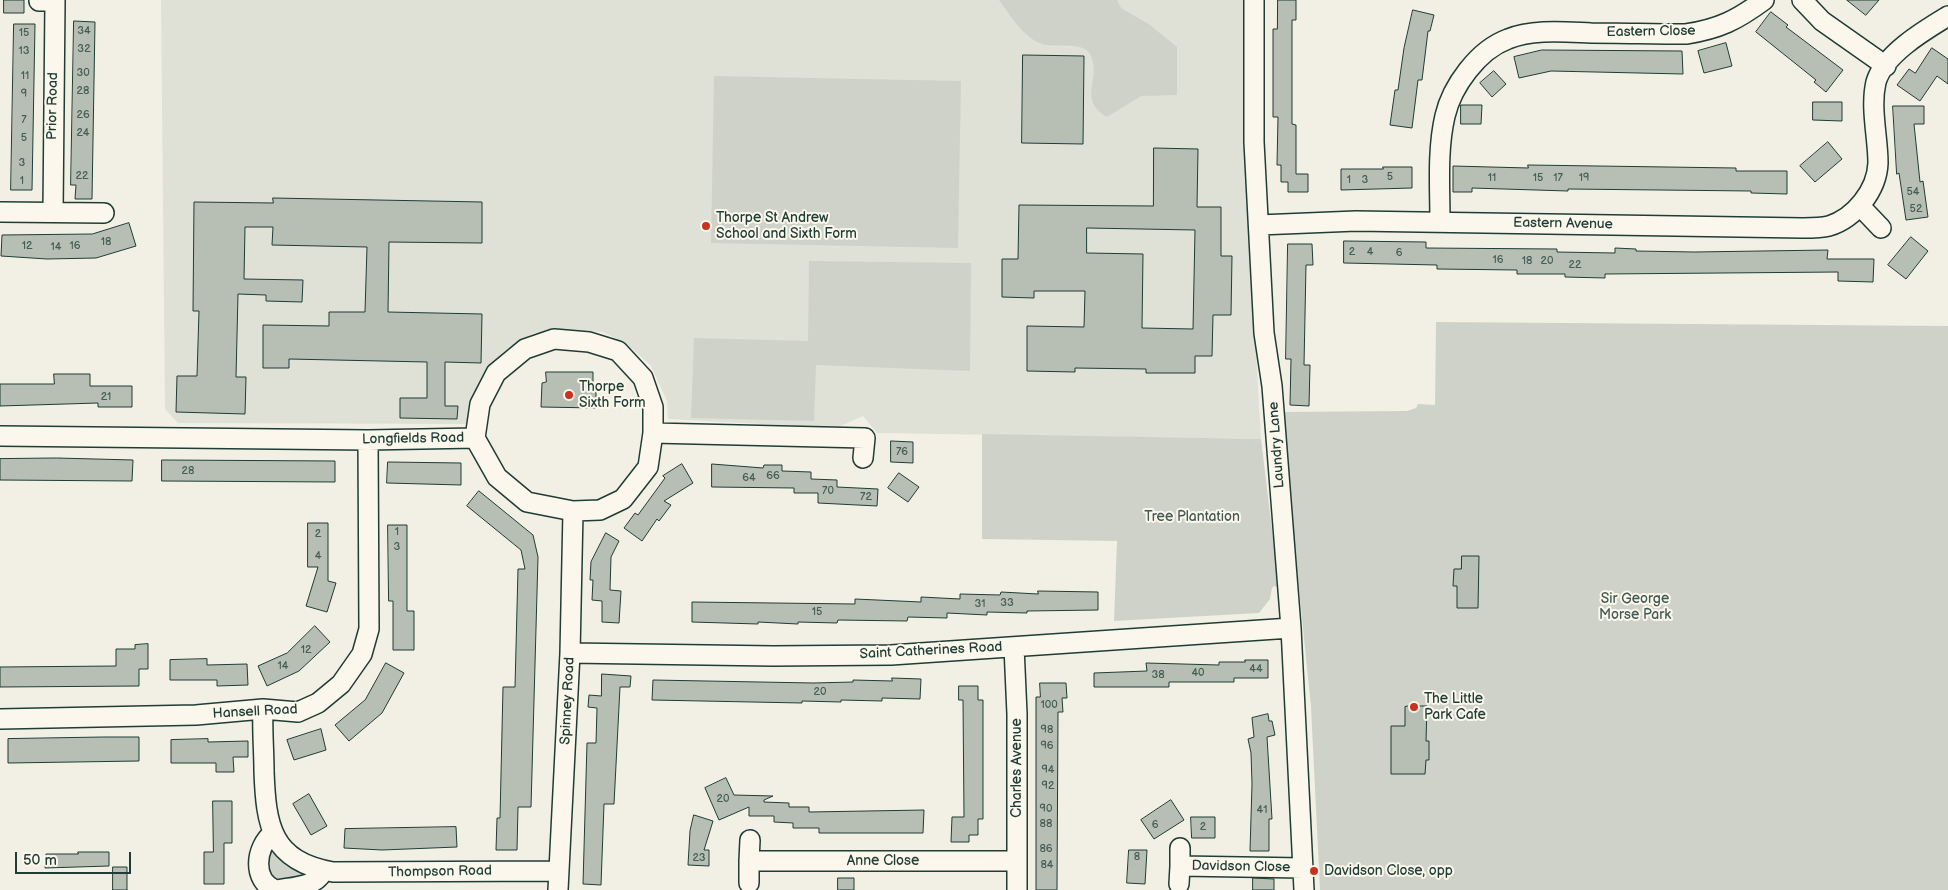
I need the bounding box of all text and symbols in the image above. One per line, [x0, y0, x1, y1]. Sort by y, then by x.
street label: Eastern Close [1606, 23, 1696, 41]
house number: 34 [77, 24, 91, 38]
house number: 15 [19, 26, 29, 40]
house number: 32 [77, 42, 91, 56]
house number: 13 [18, 44, 30, 58]
house number: 30 [76, 66, 90, 80]
house number: 11 [21, 69, 29, 83]
street label: Prior Road [44, 72, 62, 140]
house number: 28 [77, 84, 89, 98]
house number: 9 [21, 87, 27, 101]
house number: 26 [76, 108, 90, 122]
house number: 7 [21, 113, 27, 127]
house number: 24 [76, 126, 90, 140]
house number: 5 [21, 131, 27, 145]
house number: 3 [19, 156, 25, 170]
house number: 22 [76, 169, 88, 183]
house number: 5 [1387, 170, 1393, 184]
house number: 11 [1488, 171, 1496, 185]
house number: 15 [1533, 171, 1543, 185]
house number: 17 [1553, 171, 1563, 185]
house number: 19 [1579, 171, 1589, 185]
house number: 1 [1347, 173, 1351, 187]
house number: 3 [1362, 173, 1368, 187]
house number: 1 [20, 174, 24, 188]
house number: 54 [1906, 185, 1920, 199]
house number: 52 [1910, 202, 1922, 216]
place label: Thorpe St Andrew School and Sixth Form [716, 210, 857, 242]
street label: Eastern Avenue [1513, 215, 1613, 233]
marker: Thorpe St Andrew School and Sixth Form [700, 220, 712, 232]
house number: 18 [101, 235, 111, 249]
house number: 12 [22, 239, 32, 253]
house number: 16 [70, 239, 80, 253]
house number: 14 [51, 240, 61, 254]
house number: 2 [1349, 245, 1355, 259]
house number: 4 [1367, 245, 1373, 259]
house number: 6 [1396, 246, 1402, 260]
house number: 16 [1493, 253, 1503, 267]
house number: 18 [1522, 254, 1532, 268]
house number: 20 [1541, 254, 1553, 268]
house number: 22 [1569, 258, 1581, 272]
place label: Thorpe Sixth Form [579, 379, 646, 412]
marker: Thorpe Sixth Form [563, 389, 575, 401]
house number: 21 [101, 390, 111, 404]
street label: Laundry Lane [1266, 401, 1288, 489]
street label: Longfields Road [362, 430, 464, 448]
house number: 76 [896, 445, 908, 459]
house number: 28 [182, 464, 194, 478]
house number: 66 [766, 469, 780, 483]
house number: 64 [742, 471, 756, 485]
house number: 70 [822, 484, 834, 498]
house number: 72 [860, 490, 872, 504]
park label: Tree Plantation [1144, 509, 1240, 525]
house number: 1 [395, 525, 399, 539]
house number: 2 [315, 527, 321, 541]
house number: 3 [394, 540, 400, 554]
house number: 4 [315, 549, 321, 563]
park label: Sir George Morse Park [1599, 591, 1671, 624]
house number: 33 [1000, 596, 1014, 610]
house number: 31 [974, 597, 986, 611]
house number: 15 [812, 605, 822, 619]
street label: Saint Catherines Road [859, 639, 1003, 663]
house number: 12 [301, 643, 311, 657]
street label: Spinney Road [557, 657, 579, 745]
house number: 14 [278, 659, 288, 673]
house number: 44 [1249, 662, 1263, 676]
house number: 40 [1191, 666, 1205, 680]
house number: 38 [1151, 668, 1165, 682]
house number: 20 [814, 685, 826, 699]
place label: The Little Park Cafe [1424, 691, 1486, 724]
house number: 100 [1040, 698, 1058, 712]
street label: Hansell Road [212, 701, 298, 723]
marker: The Little Park Cafe [1408, 701, 1420, 713]
street label: Charles Avenue [1009, 718, 1025, 818]
house number: 98 [1041, 723, 1053, 737]
house number: 96 [1040, 739, 1054, 753]
house number: 94 [1041, 763, 1055, 777]
house number: 92 [1042, 779, 1054, 793]
house number: 20 [717, 792, 729, 806]
house number: 90 [1040, 802, 1052, 816]
house number: 41 [1257, 803, 1267, 817]
house number: 88 [1040, 817, 1052, 831]
house number: 6 [1152, 818, 1158, 832]
house number: 2 [1200, 820, 1206, 834]
scale bar [18, 842, 134, 874]
house number: 86 [1039, 842, 1053, 856]
house number: 8 [1134, 850, 1140, 864]
text: 50 m [23, 851, 57, 870]
house number: 23 [692, 851, 706, 865]
street label: Anne Close [847, 853, 919, 869]
house number: 84 [1040, 858, 1054, 872]
street label: Davidson Close [1192, 858, 1290, 876]
street label: Thompson Road [388, 863, 492, 881]
place label: Davidson Close, opp [1324, 863, 1453, 879]
marker: Davidson Close, opp [1308, 865, 1320, 877]

